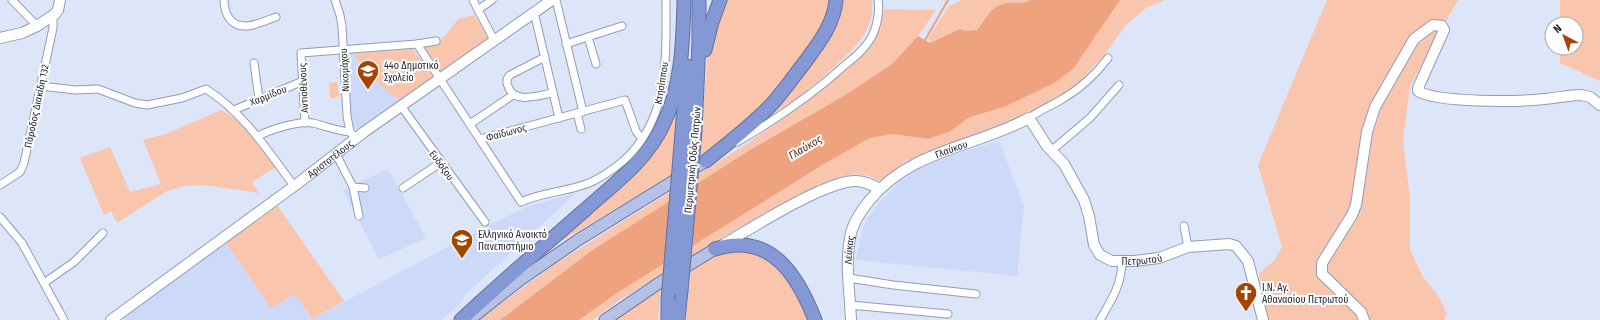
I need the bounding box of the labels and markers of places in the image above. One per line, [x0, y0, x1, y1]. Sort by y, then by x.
school or university icon: 44ο Δημοτικό Σχολείο [355, 58, 381, 91]
place label: 44ο Δημοτικό Σχολείο [384, 59, 439, 84]
school or university icon: Ελληνικό Ανοικτό Πανεπιστήμιο [449, 227, 475, 260]
place label: Ελληνικό Ανοικτό Πανεπιστήμιο [478, 228, 547, 253]
church icon: Ι.Ν. Αγ. Αθανασίου Πετρωτού [1233, 280, 1259, 313]
place label: Ι.Ν. Αγ. Αθανασίου Πετρωτού [1262, 282, 1348, 306]

